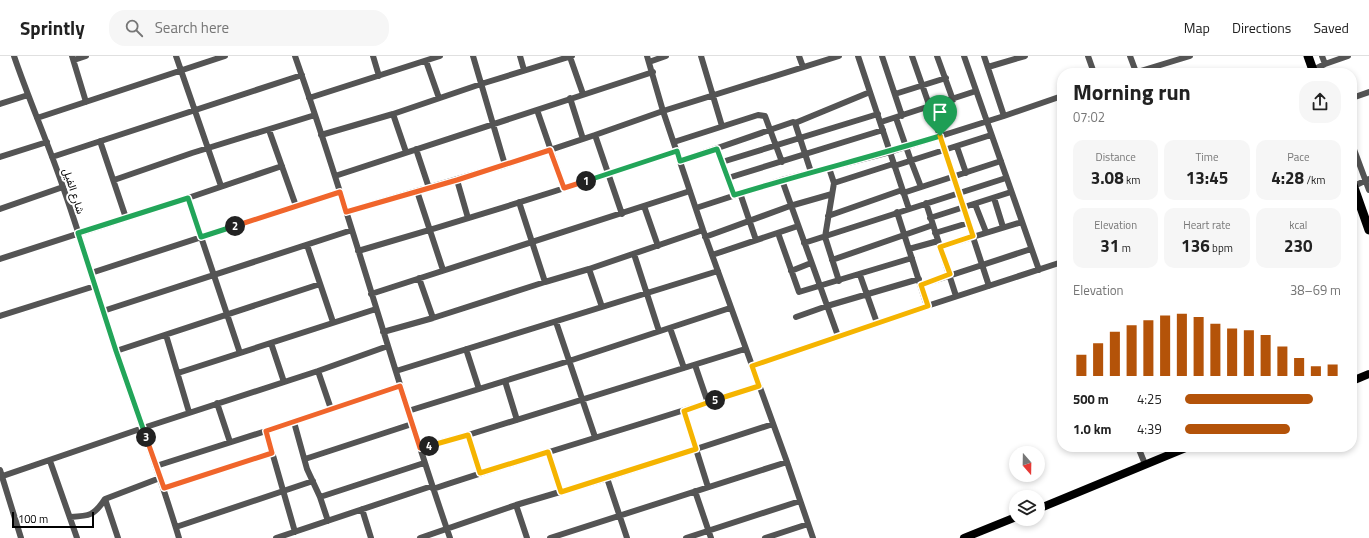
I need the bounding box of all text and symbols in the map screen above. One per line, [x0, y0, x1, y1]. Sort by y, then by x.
search box [109, 10, 389, 46]
text: Sprintly [20, 13, 85, 42]
text: Search here [155, 16, 229, 39]
icon: search [123, 17, 145, 39]
text: Map [1184, 17, 1210, 38]
text: Directions [1232, 17, 1291, 38]
text: Saved [1313, 17, 1349, 38]
text: Morning run [1073, 75, 1191, 109]
button: share [1299, 81, 1341, 123]
pin [923, 95, 957, 136]
icon: arrive [929, 101, 951, 123]
text: 07:02 [1073, 107, 1105, 127]
text: Distance [1096, 149, 1136, 165]
text: Time [1196, 149, 1218, 165]
text: Pace [1287, 149, 1309, 165]
text: 3.08 [1091, 165, 1124, 191]
text: 13:45 [1186, 165, 1228, 191]
text: 4:28 [1271, 165, 1304, 191]
street label: شارع الفيل [59, 166, 89, 216]
pin: 1 [576, 171, 596, 191]
text: km [1124, 172, 1141, 188]
text: /km [1304, 172, 1326, 188]
text: 1 [583, 173, 589, 189]
pin: 2 [225, 216, 245, 236]
text: Elevation [1094, 217, 1137, 233]
text: Heart rate [1183, 217, 1231, 233]
text: kcal [1289, 217, 1307, 233]
text: 2 [232, 218, 238, 234]
text: 31 [1100, 233, 1119, 259]
text: 136 [1181, 233, 1210, 259]
text: 230 [1284, 233, 1313, 259]
text: m [1119, 240, 1131, 256]
text: bpm [1210, 240, 1233, 256]
text: Elevation [1073, 280, 1124, 300]
text: 38–69 m [1290, 280, 1341, 300]
text: 500 m [1073, 389, 1109, 409]
text: 4:25 [1137, 389, 1162, 409]
pin: 5 [705, 390, 725, 410]
text: 5 [712, 392, 718, 408]
text: 1.0 km [1073, 419, 1111, 439]
text: 4:39 [1137, 419, 1162, 439]
pin: 3 [136, 427, 156, 447]
text: 3 [143, 429, 149, 445]
pin: 4 [419, 436, 439, 456]
text: 4 [426, 438, 432, 454]
north arrow [1009, 446, 1045, 482]
map controls [1009, 446, 1045, 526]
button: layers [1009, 490, 1045, 526]
scale bar [12, 510, 94, 529]
text: 100 m [18, 511, 48, 527]

